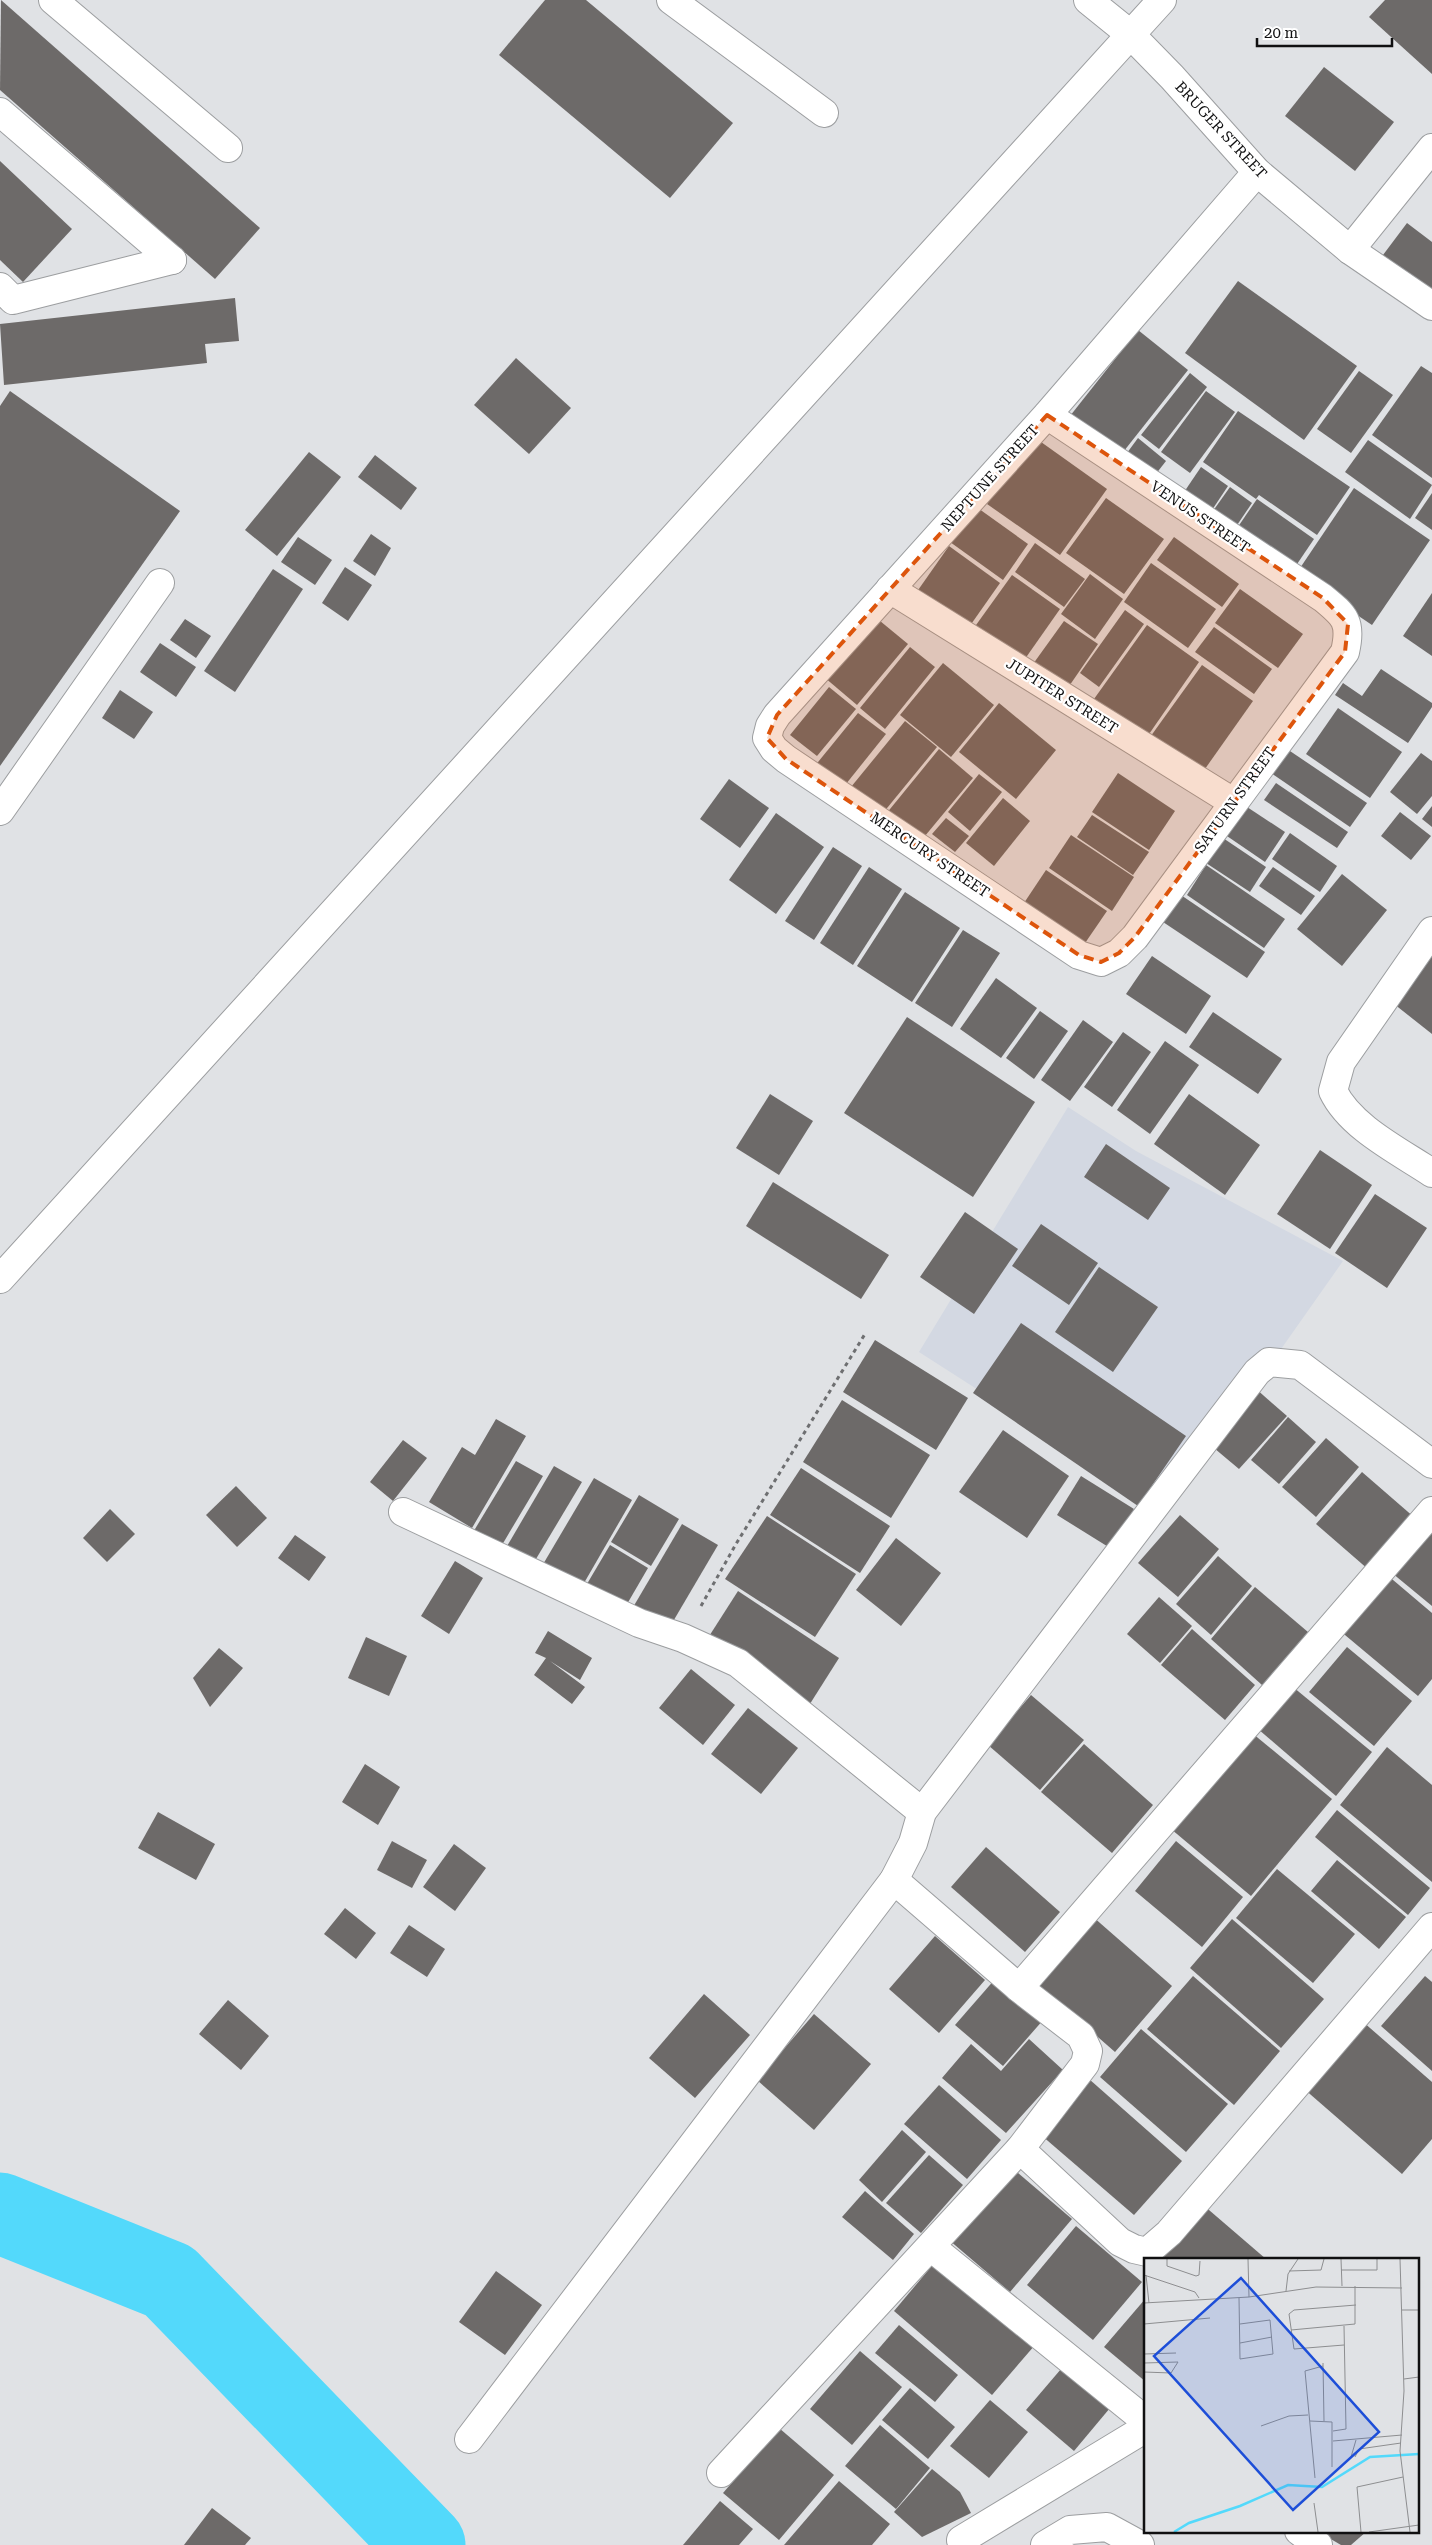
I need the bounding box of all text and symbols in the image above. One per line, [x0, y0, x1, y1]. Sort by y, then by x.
scale bar [1257, 15, 1392, 47]
text: 20 m [1264, 24, 1299, 42]
street label: BRUGER STREET [1171, 78, 1271, 182]
street label: NEPTUNE STREET [937, 421, 1043, 535]
street label: VENUS STREET [1147, 477, 1253, 557]
street label: JUPITER STREET [1003, 654, 1121, 738]
street label: SATURN STREET [1191, 744, 1279, 856]
street label: MERCURY STREET [867, 808, 993, 902]
inset map [1144, 2258, 1420, 2532]

